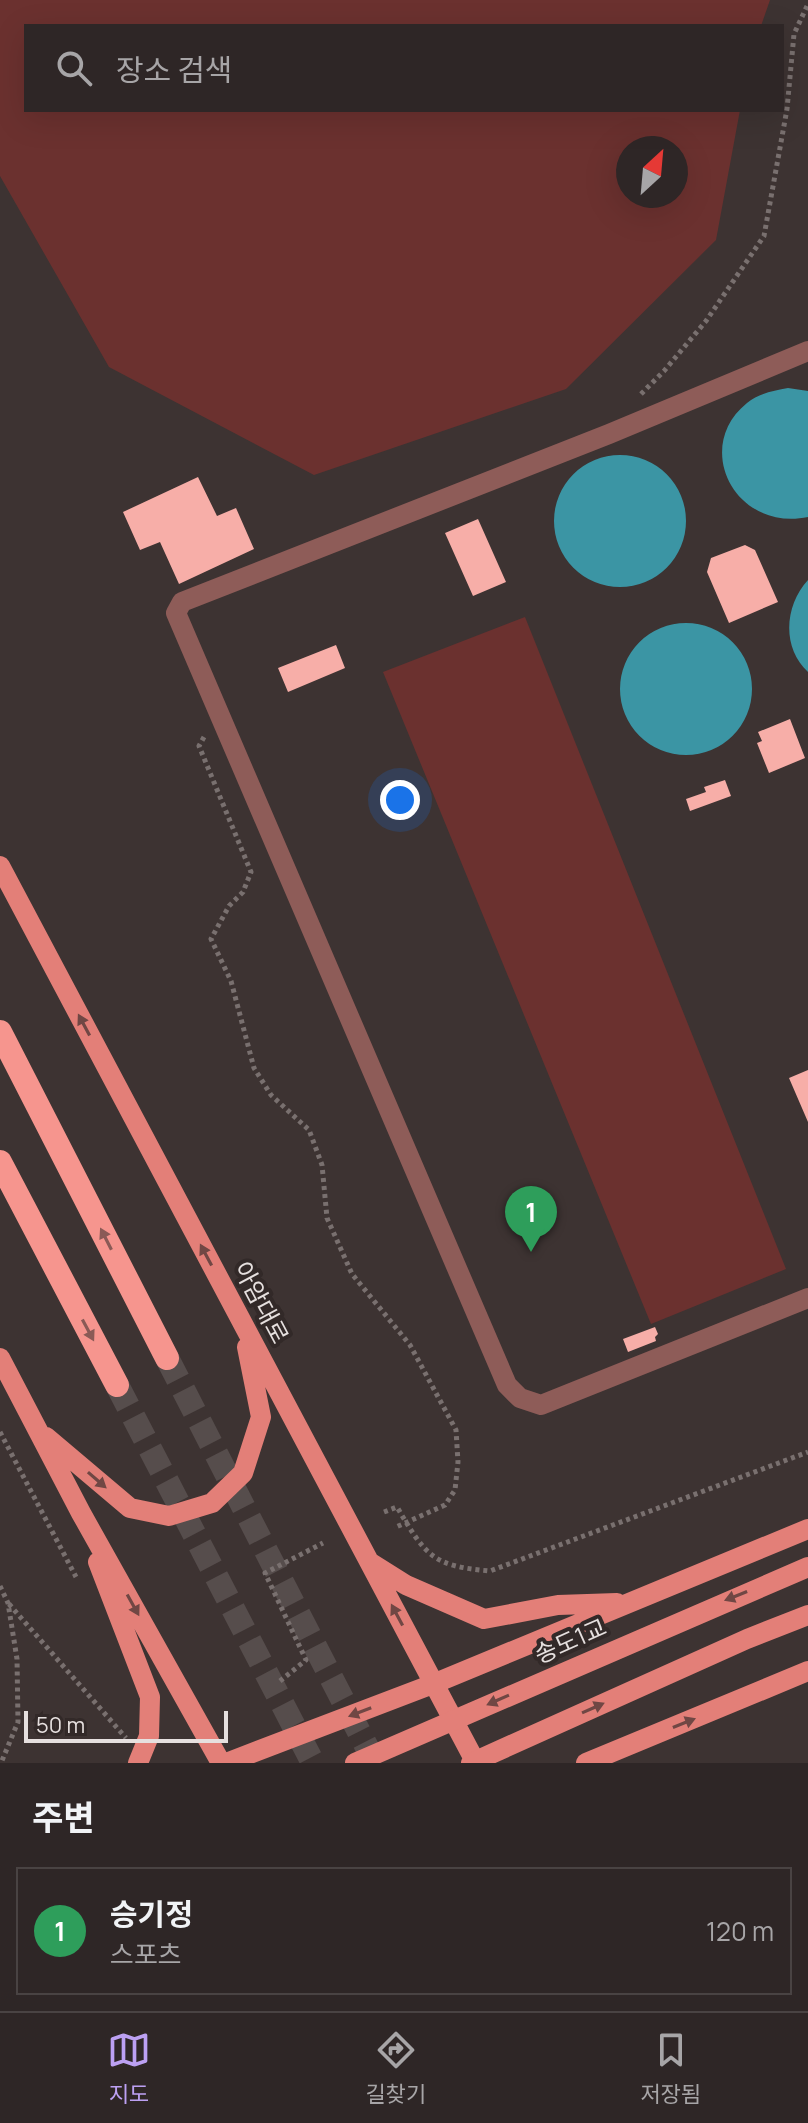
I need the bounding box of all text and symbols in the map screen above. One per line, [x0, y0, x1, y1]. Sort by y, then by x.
search box [24, 24, 784, 112]
icon: search [52, 46, 96, 90]
text: 장소 검색 [116, 49, 232, 90]
north arrow [616, 136, 688, 208]
your location [380, 780, 420, 820]
one-way arrow [77, 1014, 91, 1036]
pin: 1 [505, 1186, 557, 1252]
one-way arrow [99, 1227, 112, 1250]
one-way arrow [199, 1243, 212, 1266]
street label: 아암대로 [227, 1255, 297, 1349]
one-way arrow [82, 1319, 95, 1342]
one-way arrow [87, 1470, 106, 1488]
one-way arrow [724, 1590, 748, 1603]
one-way arrow [126, 1594, 140, 1616]
one-way arrow [390, 1604, 404, 1626]
street label: 송도1교 [529, 1610, 611, 1670]
one-way arrow [486, 1694, 509, 1707]
one-way arrow [581, 1701, 605, 1715]
one-way arrow [348, 1706, 372, 1719]
scale bar [24, 1707, 228, 1743]
text: 50 m [36, 1710, 85, 1740]
one-way arrow [672, 1716, 696, 1729]
text: 주변 [32, 1794, 95, 1840]
text: 승기정 [110, 1893, 193, 1934]
text: 1 [54, 1913, 66, 1949]
text: 120 m [706, 1913, 774, 1949]
text: 스포츠 [110, 1936, 182, 1972]
tab: 지도 [107, 2028, 151, 2109]
tab: 길찾기 [365, 2028, 426, 2109]
tab: 저장됨 [640, 2028, 701, 2109]

